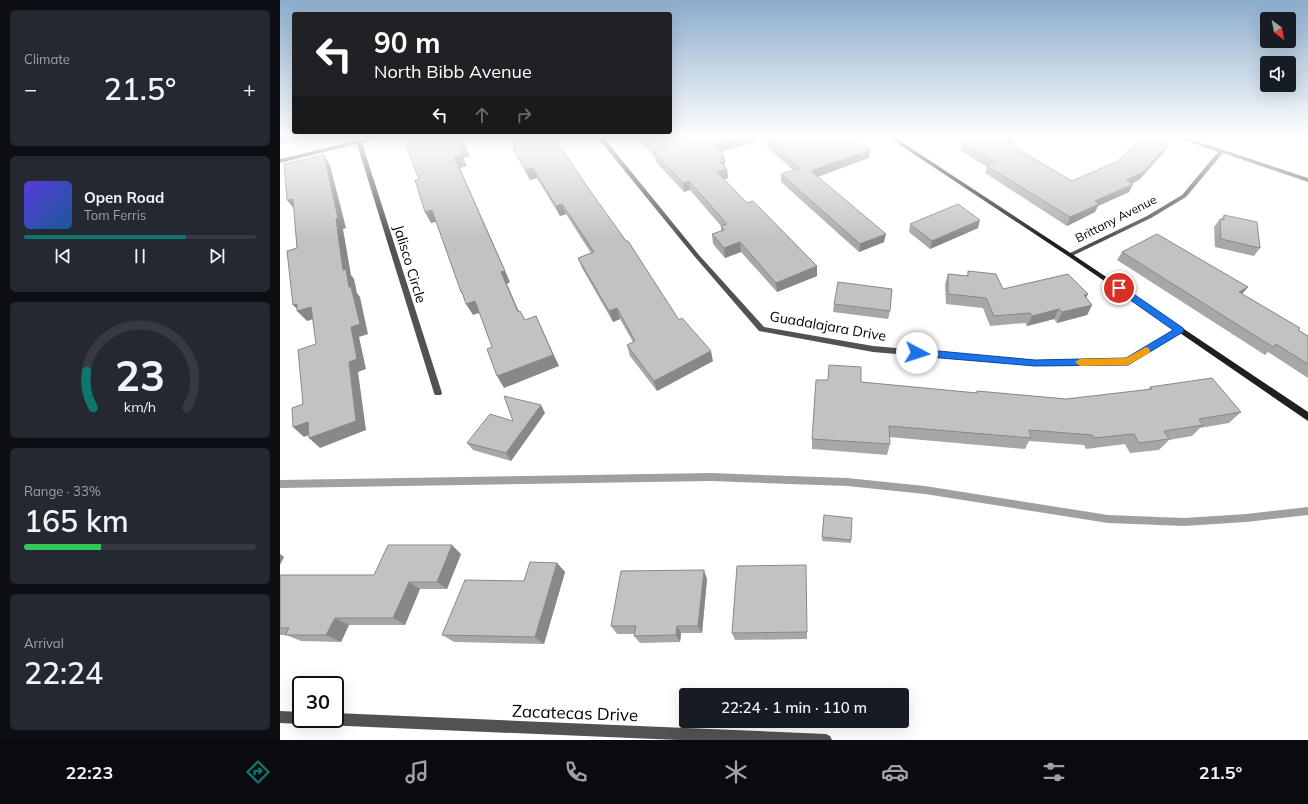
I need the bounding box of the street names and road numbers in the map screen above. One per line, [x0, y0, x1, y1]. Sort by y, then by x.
street label: Brittany Avenue [1073, 192, 1159, 245]
street label: Jalisco Circle [390, 223, 430, 305]
street label: Guadalajara Drive [768, 307, 888, 345]
street label: Zacatecas Drive [512, 700, 639, 725]

